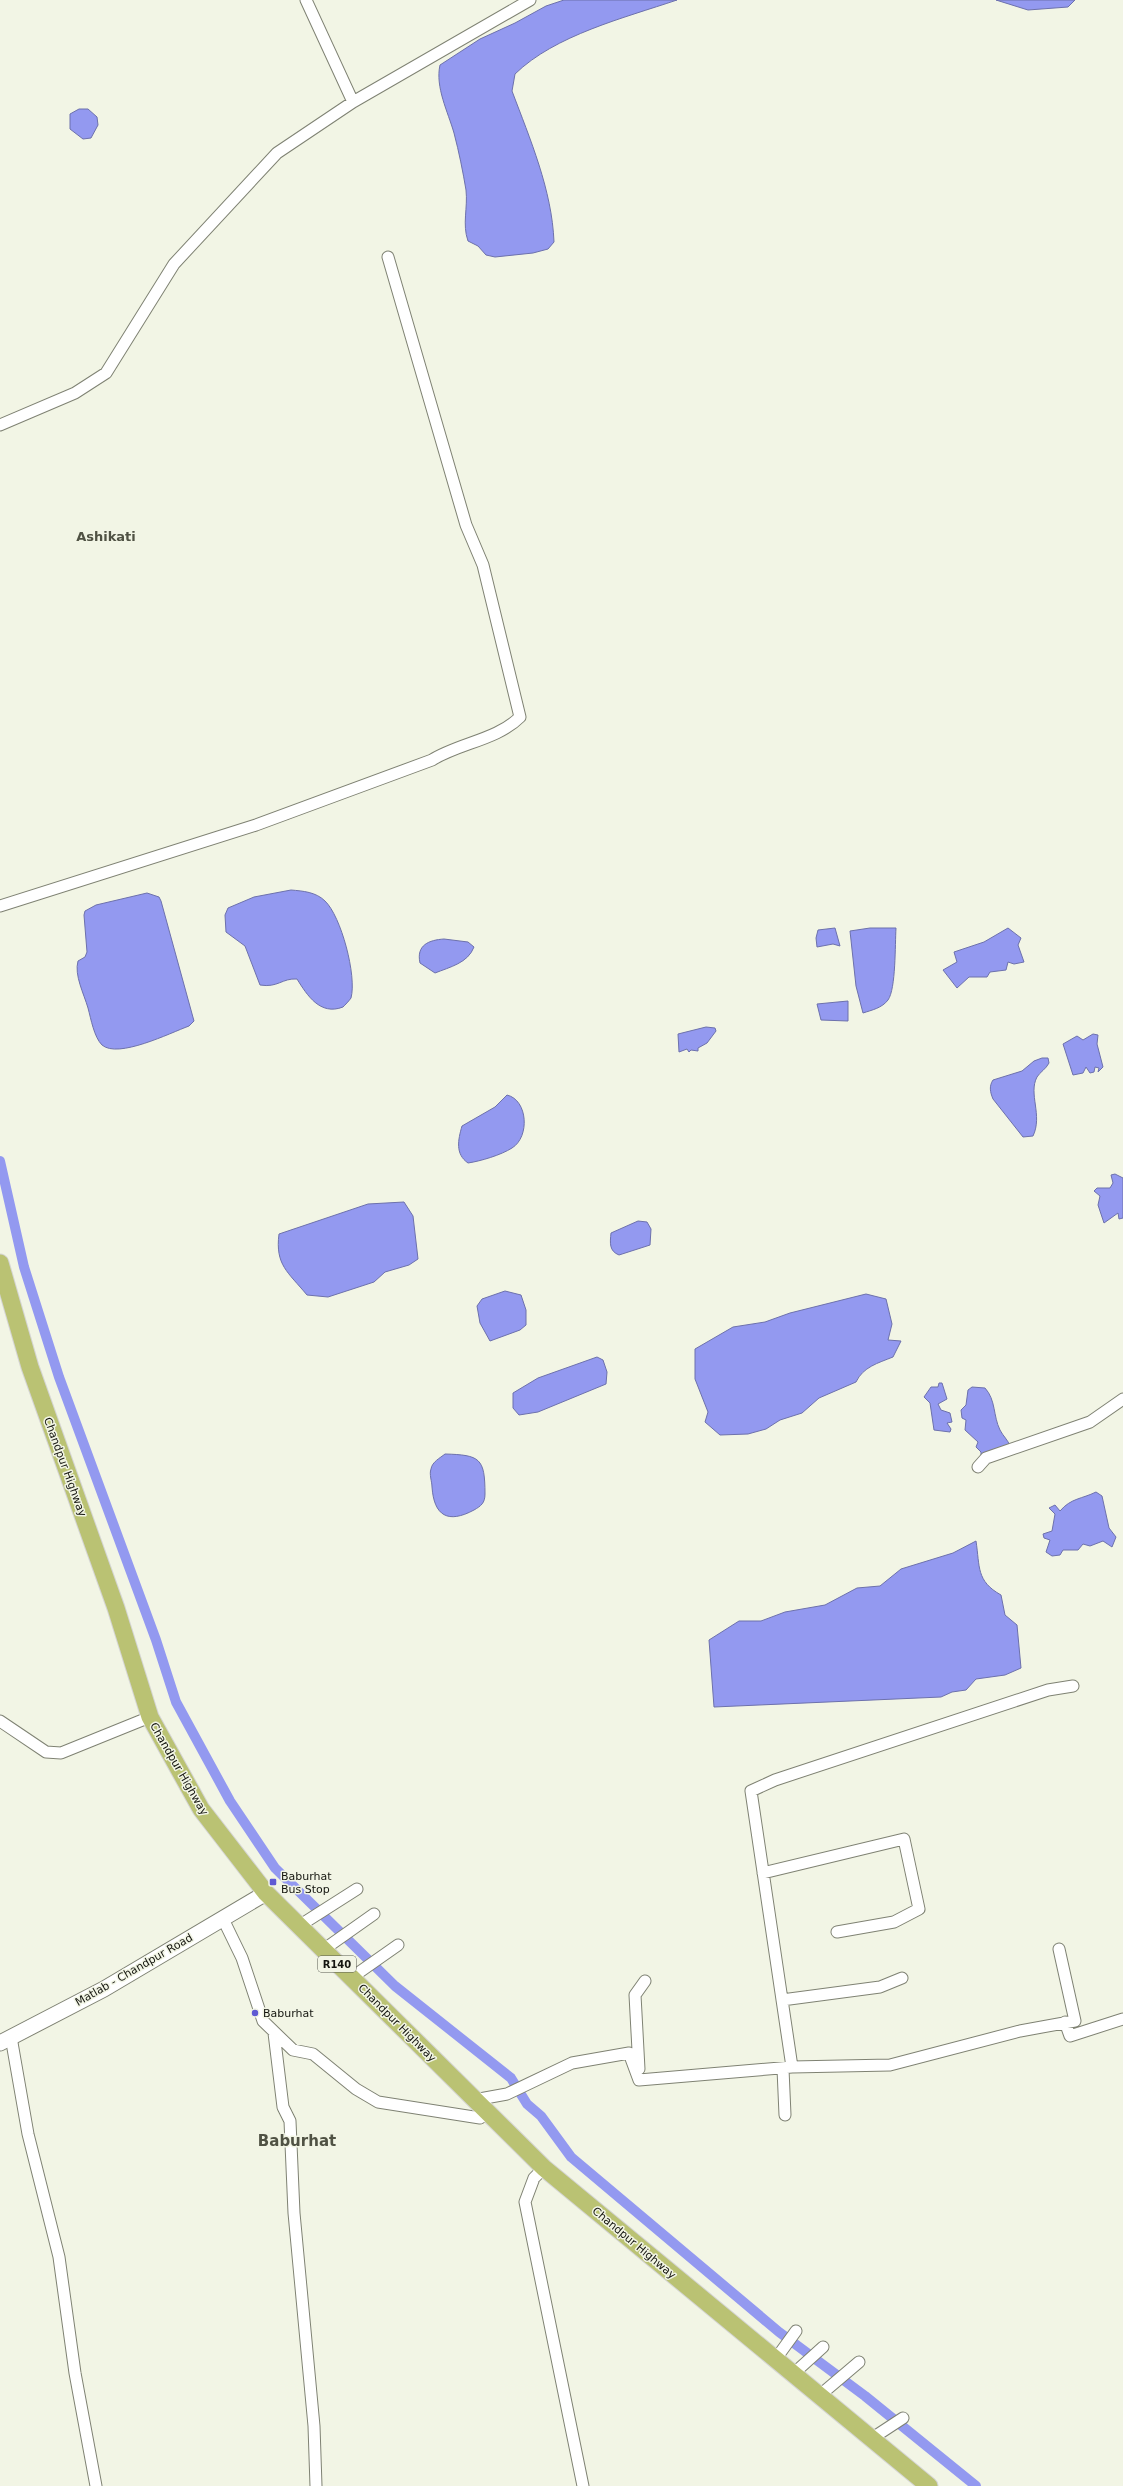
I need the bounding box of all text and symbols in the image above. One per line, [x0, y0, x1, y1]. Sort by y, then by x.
district label: Ashikati [76, 529, 136, 544]
street label: Chandpur Highway [41, 1416, 89, 1519]
street label: Chandpur Highway [147, 1720, 211, 1818]
place label: Baburhat Bus Stop [281, 1870, 332, 1896]
marker: Baburhat Bus Stop [268, 1877, 278, 1887]
street label: Matlab - Chandpur Road [73, 1931, 195, 2009]
road number: R140 [318, 1956, 356, 1972]
street label: Chandpur Highway [355, 1981, 439, 2065]
place label: Baburhat [263, 2007, 314, 2020]
marker: Baburhat [250, 2008, 260, 2018]
district label: Baburhat [258, 2132, 336, 2150]
street label: Chandpur Highway [590, 2204, 679, 2282]

